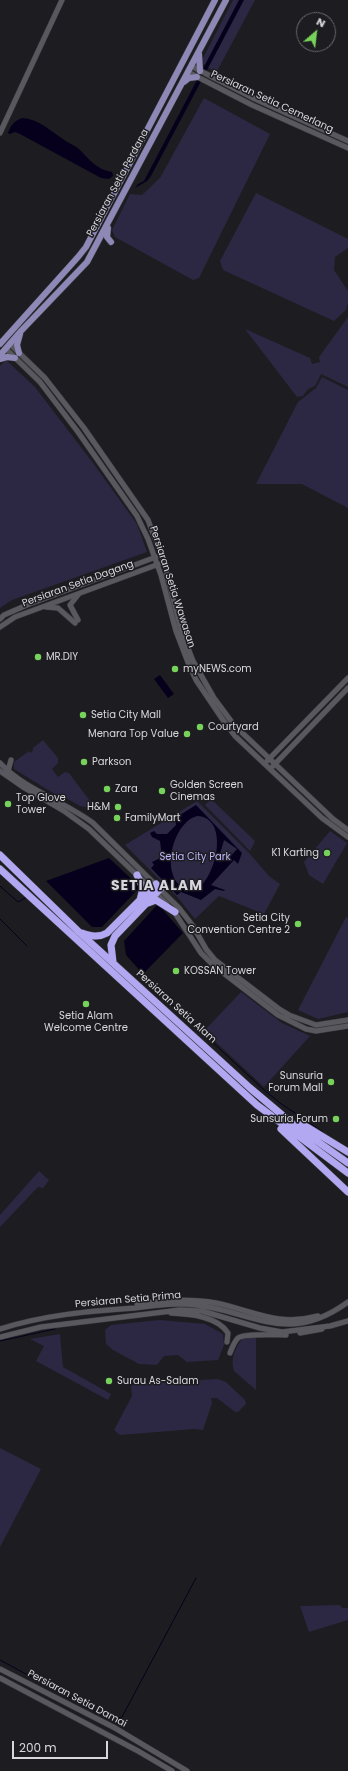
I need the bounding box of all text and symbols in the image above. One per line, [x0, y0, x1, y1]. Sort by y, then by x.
north arrow [296, 12, 336, 52]
text: N [314, 13, 329, 31]
street label: Persiaran Setia Cemerlang [209, 68, 335, 136]
street label: Persiaran Setia Perdana [85, 127, 151, 239]
street label: Persiaran Setia Wawasan [147, 525, 197, 649]
street label: Persiaran Setia Dagang [21, 558, 135, 610]
place label: MR.DIY [46, 651, 78, 663]
marker: MR.DIY [33, 652, 43, 662]
place label: myNEWS.com [183, 663, 252, 675]
marker: myNEWS.com [170, 664, 180, 674]
place label: Setia City Mall [91, 709, 161, 721]
marker: Setia City Mall [78, 710, 88, 720]
place label: Courtyard [208, 721, 259, 733]
marker: Courtyard [195, 722, 205, 732]
place label: Menara Top Value [88, 728, 179, 740]
marker: Menara Top Value [182, 729, 192, 739]
place label: Parkson [92, 756, 131, 768]
marker: Parkson [79, 757, 89, 767]
place label: Golden Screen Cinemas [170, 779, 243, 802]
place label: Zara [115, 783, 138, 795]
marker: Zara [102, 784, 112, 794]
marker: Golden Screen Cinemas [157, 786, 167, 796]
place label: Top Glove Tower [16, 792, 66, 816]
marker: Top Glove Tower [3, 799, 13, 809]
place label: H&M [87, 801, 110, 813]
marker: H&M [113, 802, 123, 812]
place label: FamilyMart [125, 812, 180, 824]
marker: FamilyMart [112, 813, 122, 823]
place label: K1 Karting [271, 847, 319, 859]
marker: K1 Karting [322, 848, 332, 858]
park label: Setia City Park [159, 851, 231, 863]
district label: SETIA ALAM [111, 878, 203, 894]
place label: Setia City Convention Centre 2 [187, 912, 290, 936]
marker: Setia City Convention Centre 2 [293, 919, 303, 929]
place label: KOSSAN Tower [184, 965, 256, 977]
marker: KOSSAN Tower [171, 966, 181, 976]
street label: Persiaran Setia Alam [133, 968, 219, 1046]
marker: Setia Alam Welcome Centre [81, 999, 91, 1009]
place label: Setia Alam Welcome Centre [44, 1010, 128, 1034]
place label: Sunsuria Forum Mall [268, 1070, 323, 1094]
marker: Sunsuria Forum Mall [326, 1077, 336, 1087]
place label: Sunsuria Forum [250, 1113, 328, 1125]
marker: Sunsuria Forum [331, 1114, 341, 1124]
street label: Persiaran Setia Prima [74, 1289, 182, 1311]
place label: Surau As-Salam [117, 1375, 198, 1387]
marker: Surau As-Salam [104, 1376, 114, 1386]
street label: Persiaran Setia Damai [25, 1668, 129, 1730]
scale bar [14, 1733, 110, 1759]
text: 200 m [19, 1739, 57, 1756]

